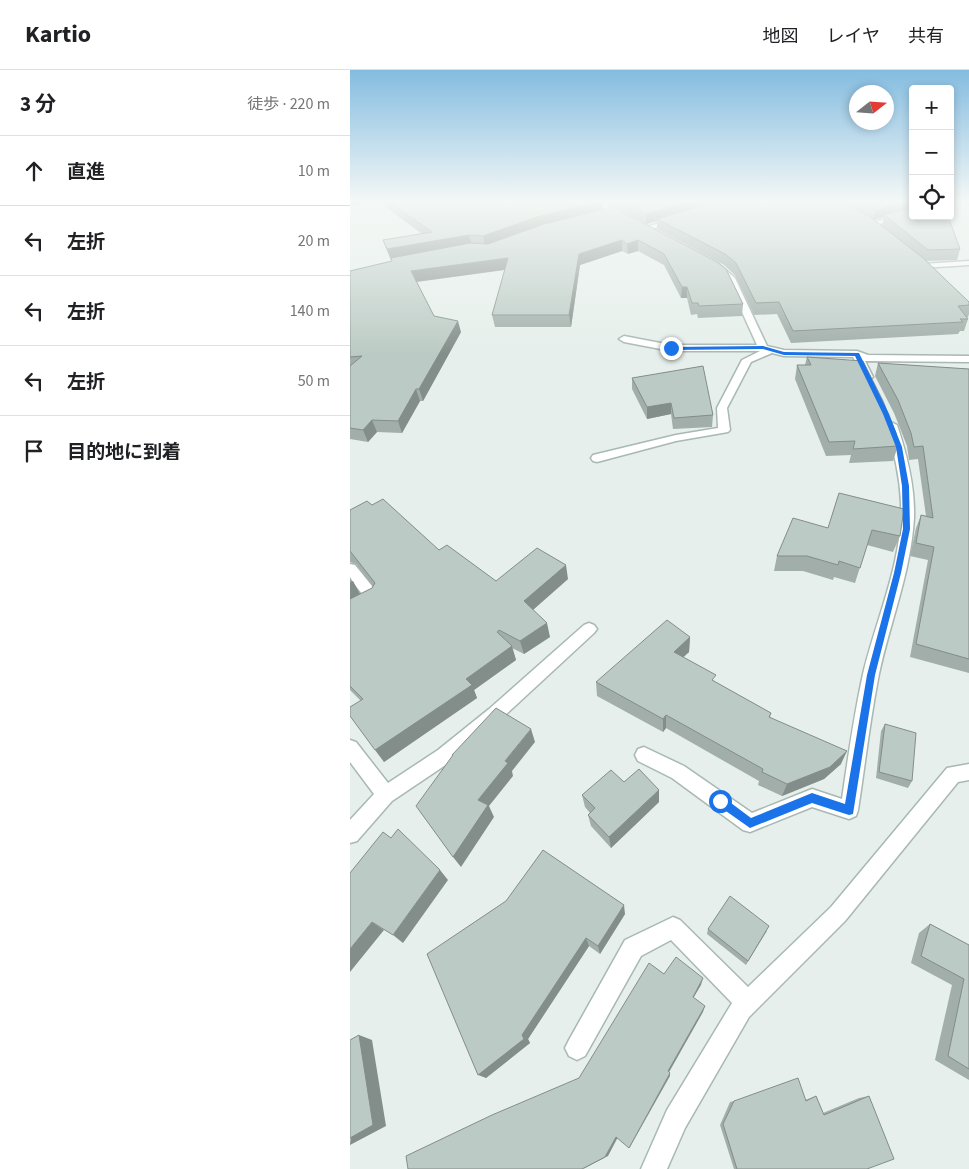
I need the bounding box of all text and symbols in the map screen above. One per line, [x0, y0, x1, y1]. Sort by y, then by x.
text: Kartio [25, 17, 91, 52]
text: 地図 [763, 24, 799, 49]
text: レイヤ [827, 24, 880, 49]
text: 共有 [908, 24, 944, 49]
north arrow [849, 85, 894, 130]
map controls [909, 85, 954, 220]
button: + [909, 85, 954, 130]
text: 3 分 [20, 89, 56, 119]
text: 徒歩 · 220 m [247, 93, 330, 115]
button: − [909, 130, 954, 175]
icon: ahead [20, 157, 48, 185]
text: 直進 [67, 159, 105, 186]
text: 10 m [298, 160, 330, 182]
button: locate [909, 175, 954, 220]
icon: left [20, 227, 48, 255]
text: 左折 [67, 229, 105, 256]
text: 20 m [298, 230, 330, 252]
icon: left [20, 297, 48, 325]
text: 左折 [67, 299, 105, 326]
text: 140 m [290, 300, 330, 322]
route end [660, 337, 683, 360]
icon: left [20, 367, 48, 395]
text: 左折 [67, 369, 105, 396]
text: 50 m [298, 370, 330, 392]
icon: arrive [20, 437, 48, 465]
text: 目的地に到着 [67, 439, 181, 466]
route start [709, 790, 732, 813]

